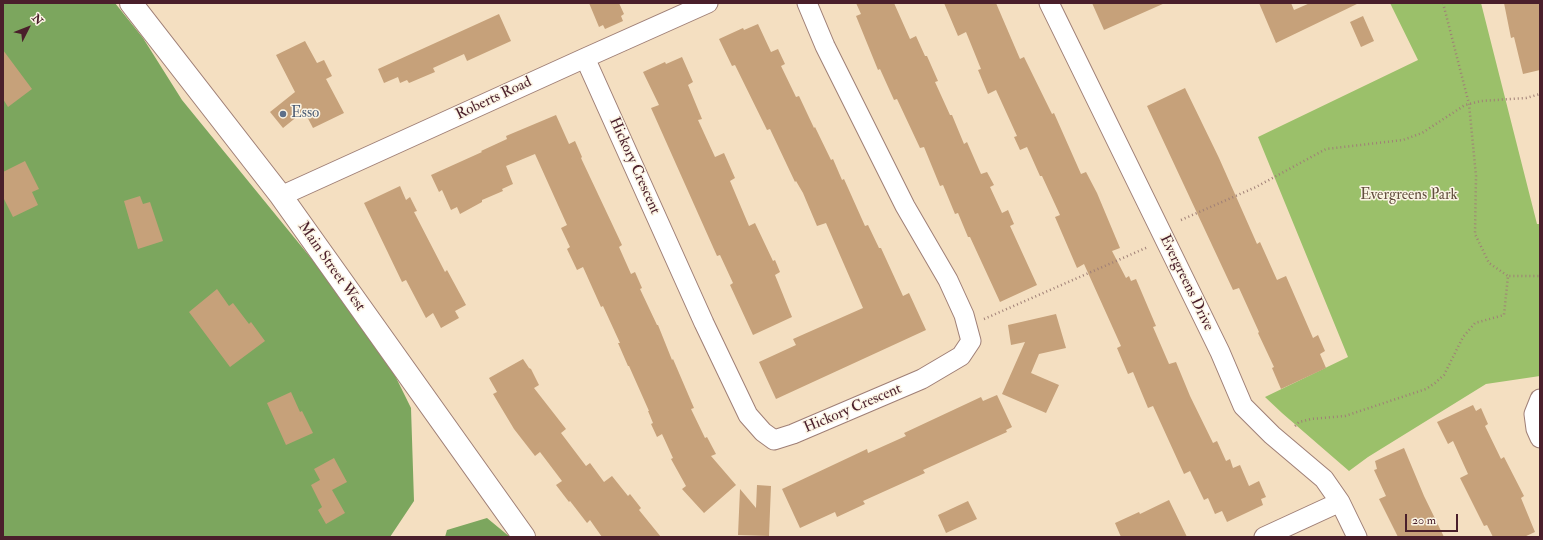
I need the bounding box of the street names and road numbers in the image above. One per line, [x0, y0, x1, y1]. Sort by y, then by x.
street label: Roberts Road [453, 74, 535, 124]
street label: Hickory Crescent [605, 115, 663, 217]
street label: Main Street West [294, 219, 368, 315]
street label: Evergreens Drive [1155, 232, 1217, 334]
street label: Hickory Crescent [801, 380, 905, 438]

